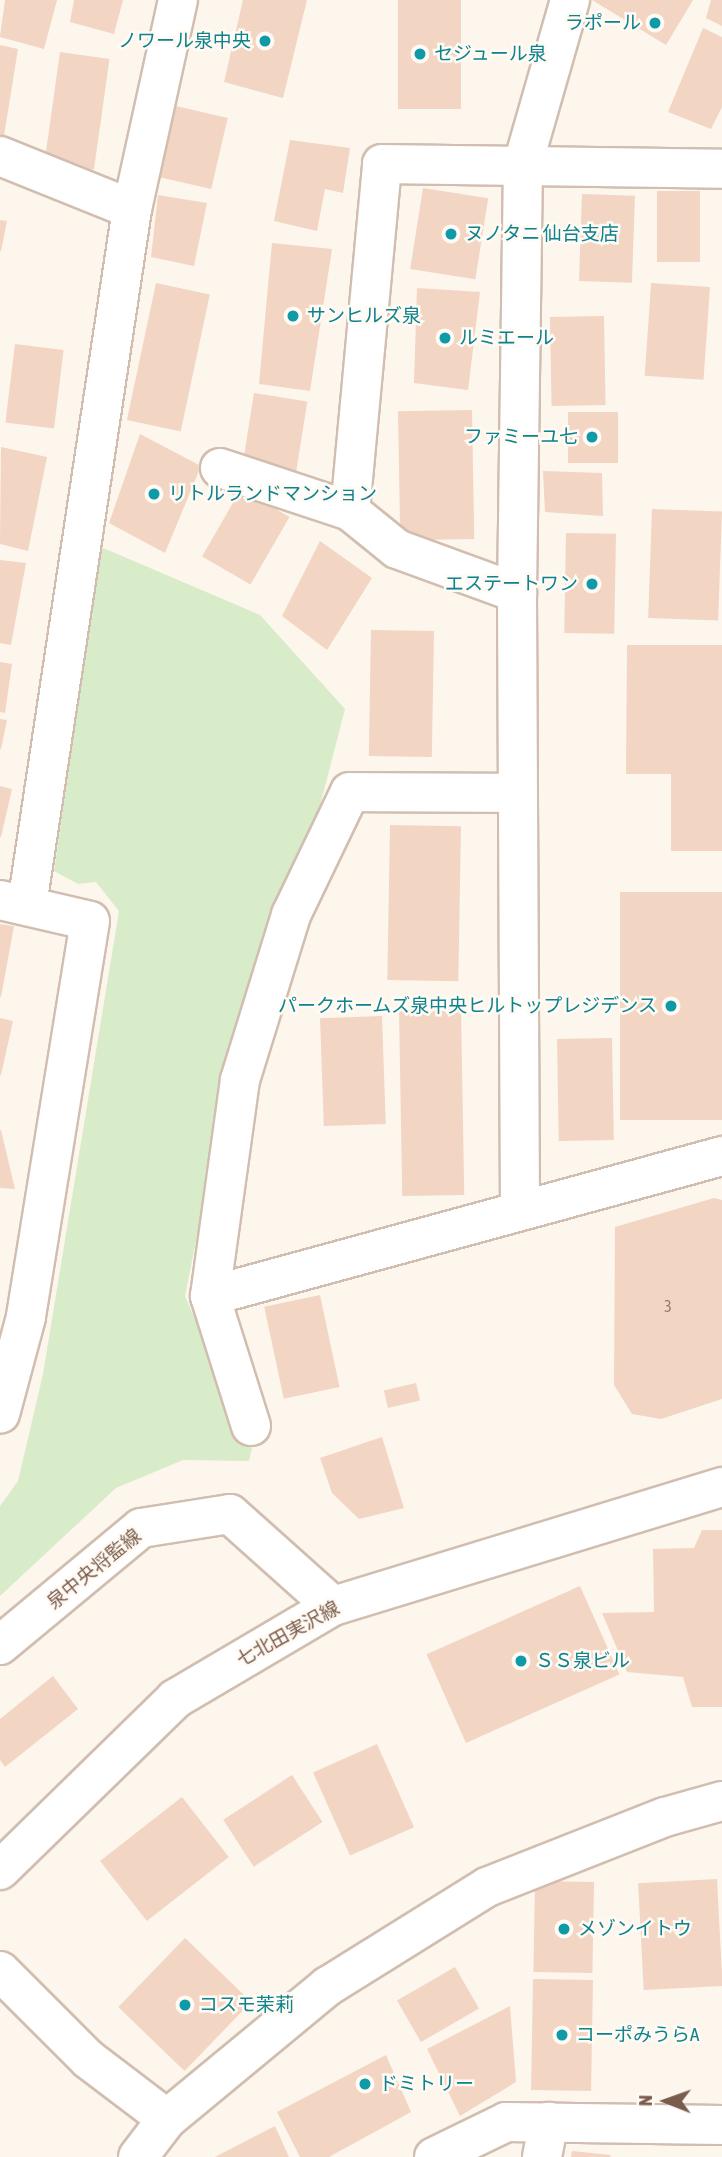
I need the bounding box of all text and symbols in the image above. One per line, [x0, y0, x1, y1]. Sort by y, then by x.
place label: ラポール [565, 12, 641, 34]
marker: ラポール [647, 15, 663, 31]
place label: ノワール泉中央 [118, 30, 251, 52]
marker: ノワール泉中央 [257, 33, 273, 49]
place label: セジュール泉 [434, 43, 548, 65]
marker: セジュール泉 [412, 46, 428, 62]
place label: ヌノタニ 仙台支店 [465, 223, 620, 245]
marker: ヌノタニ 仙台支店 [443, 226, 459, 242]
place label: サンヒルズ泉 [307, 305, 421, 327]
marker: サンヒルズ泉 [285, 308, 301, 324]
place label: ルミエール [459, 327, 554, 349]
marker: ルミエール [437, 330, 453, 346]
place label: ファミーユ七 [464, 426, 578, 448]
marker: ファミーユ七 [584, 429, 600, 445]
place label: リトルランドマンション [168, 483, 377, 505]
marker: リトルランドマンション [146, 486, 162, 502]
place label: エステートワン [445, 573, 578, 595]
marker: エステートワン [584, 576, 600, 592]
place label: パークホームズ泉中央ヒルトップレジデンス [277, 995, 657, 1017]
marker: パークホームズ泉中央ヒルトップレジデンス [663, 998, 679, 1014]
house number: 3 [664, 1296, 672, 1316]
street label: 泉中央将監線 [43, 1524, 145, 1614]
street label: 七北田実沢線 [233, 1596, 343, 1672]
place label: ＳＳ泉ビル [535, 1650, 630, 1672]
marker: ＳＳ泉ビル [513, 1653, 529, 1669]
place label: メゾンイトウ [578, 1918, 692, 1940]
marker: メゾンイトウ [556, 1921, 572, 1937]
place label: コスモ茉莉 [199, 1994, 294, 2016]
marker: コスモ茉莉 [177, 1997, 193, 2013]
place label: コーポみうらA [576, 2024, 699, 2046]
marker: コーポみうらA [554, 2027, 570, 2043]
north arrow [631, 2066, 701, 2136]
place label: ドミトリー [379, 2073, 474, 2095]
marker: ドミトリー [357, 2076, 373, 2092]
text: N [634, 2095, 656, 2106]

